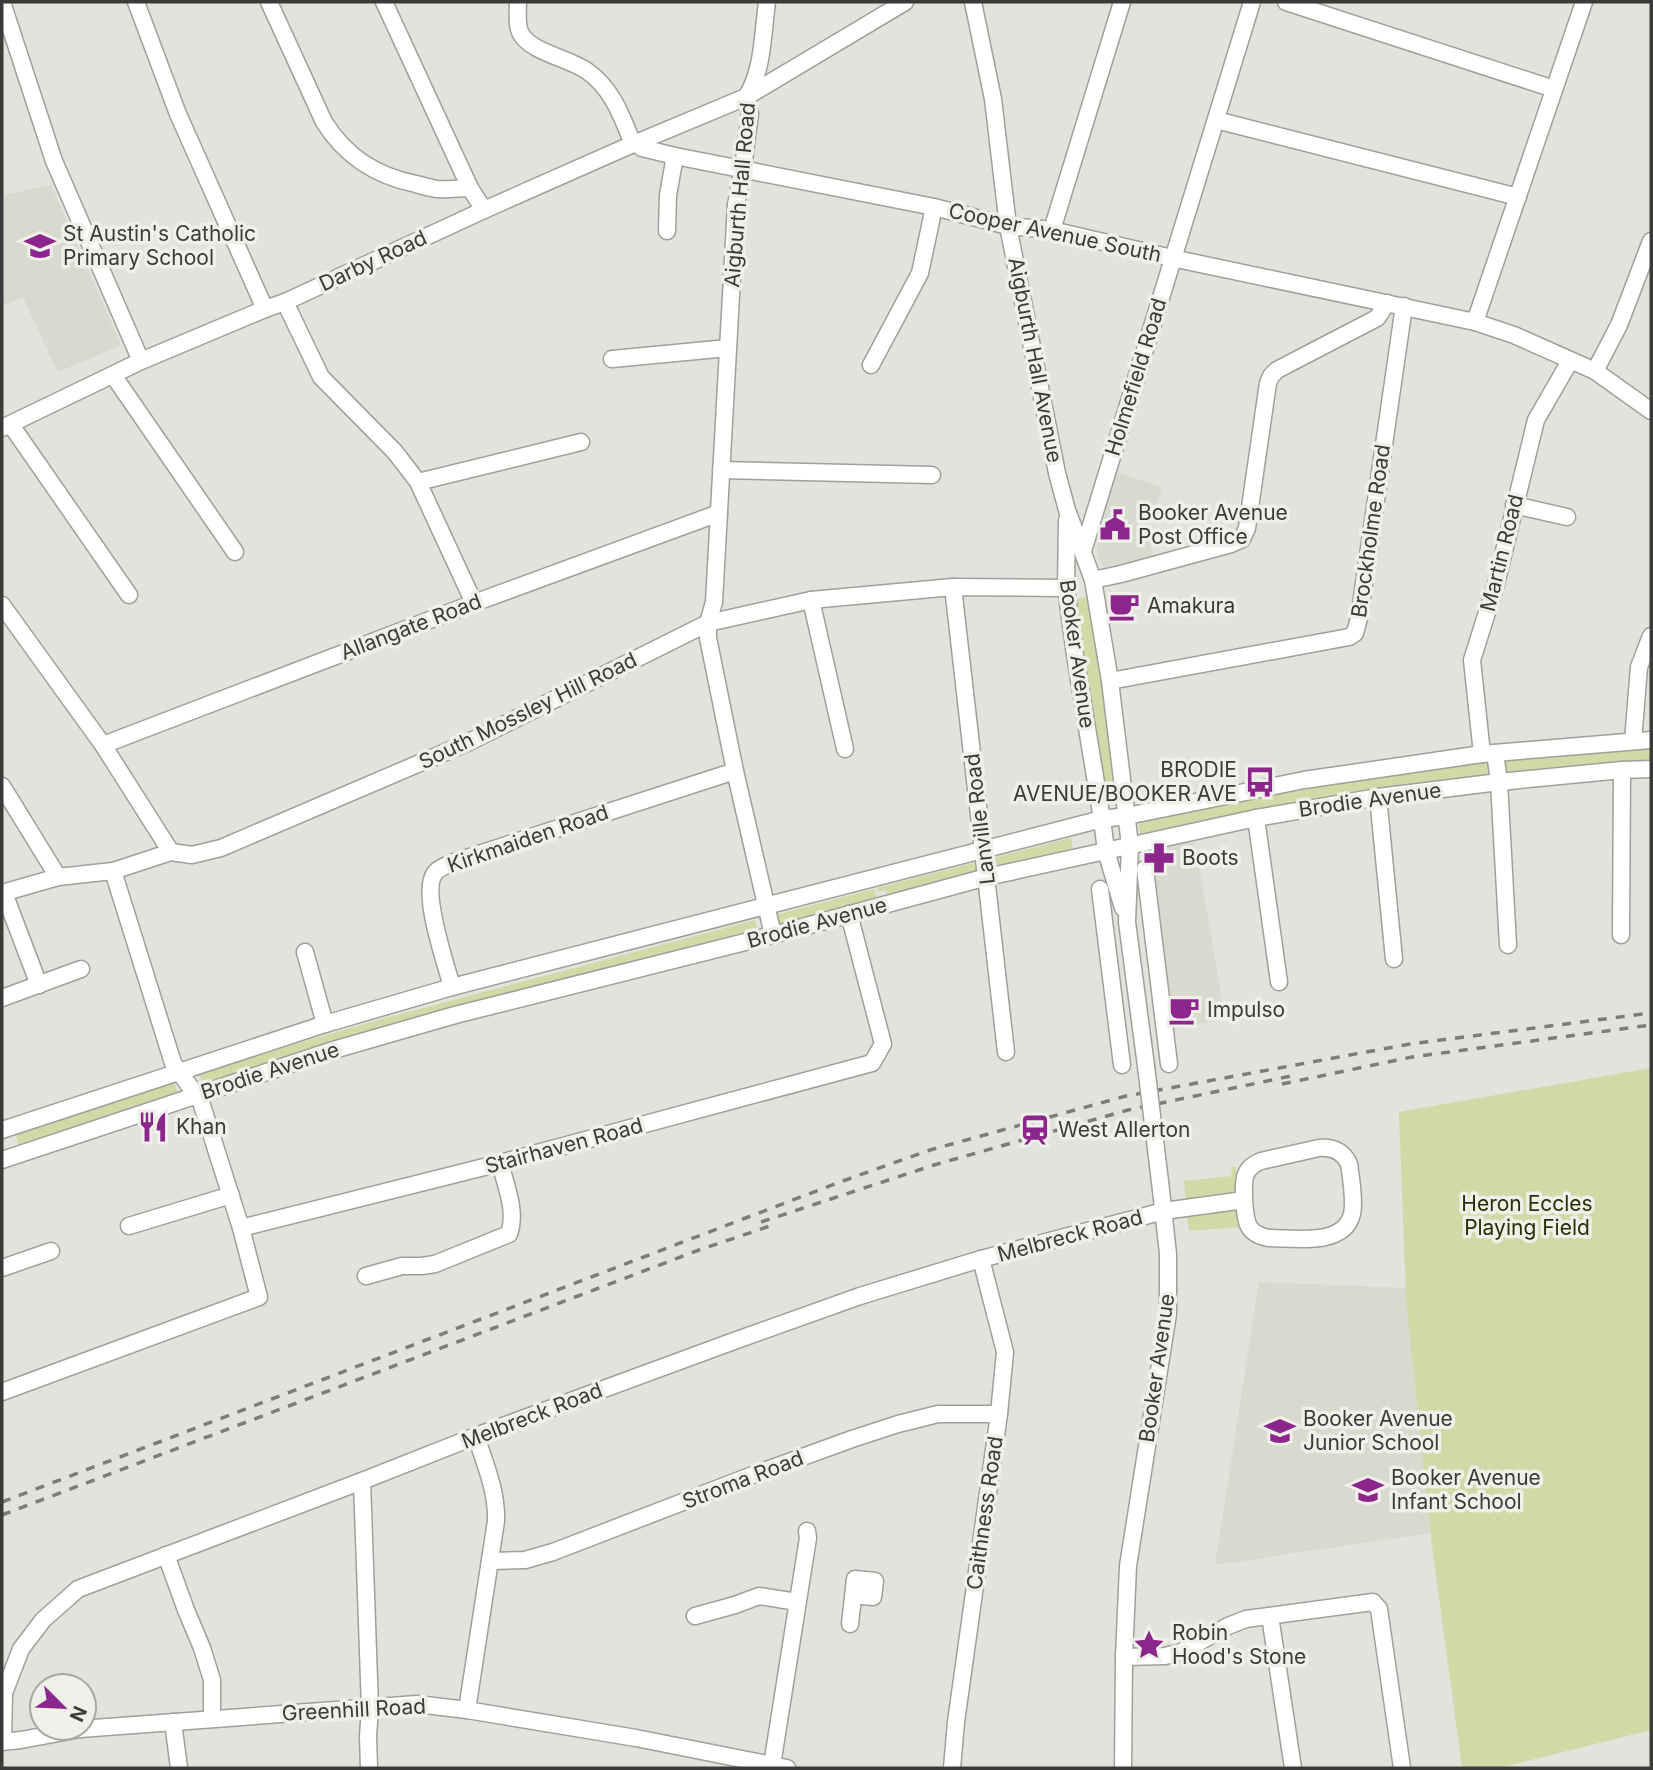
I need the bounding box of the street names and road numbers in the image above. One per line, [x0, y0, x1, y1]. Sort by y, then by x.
street label: Aigburth Hall Road [719, 102, 760, 288]
street label: Cooper Avenue South [946, 198, 1164, 267]
street label: Darby Road [315, 225, 431, 296]
street label: Aigburth Hall Avenue [1003, 255, 1068, 465]
street label: Holmefield Road [1100, 295, 1171, 459]
street label: Brockholme Road [1346, 443, 1395, 619]
street label: Martin Road [1475, 492, 1528, 614]
street label: Booker Avenue [1055, 578, 1100, 730]
street label: Allangate Road [337, 588, 485, 665]
street label: South Mossley Hill Road [415, 647, 641, 774]
street label: Lanville Road [959, 752, 1000, 886]
street label: Brodie Avenue [1297, 777, 1443, 822]
street label: Kirkmaiden Road [444, 799, 612, 878]
street label: Brodie Avenue [744, 892, 890, 953]
street label: Brodie Avenue [198, 1036, 342, 1105]
street label: Stairhaven Road [482, 1112, 645, 1179]
street label: Melbreck Road [995, 1204, 1145, 1267]
street label: Booker Avenue [1134, 1292, 1179, 1444]
street label: Melbreck Road [458, 1377, 606, 1454]
street label: Caithness Road [961, 1434, 1008, 1591]
street label: Stroma Road [679, 1445, 807, 1514]
street label: Greenhill Road [281, 1693, 427, 1726]

